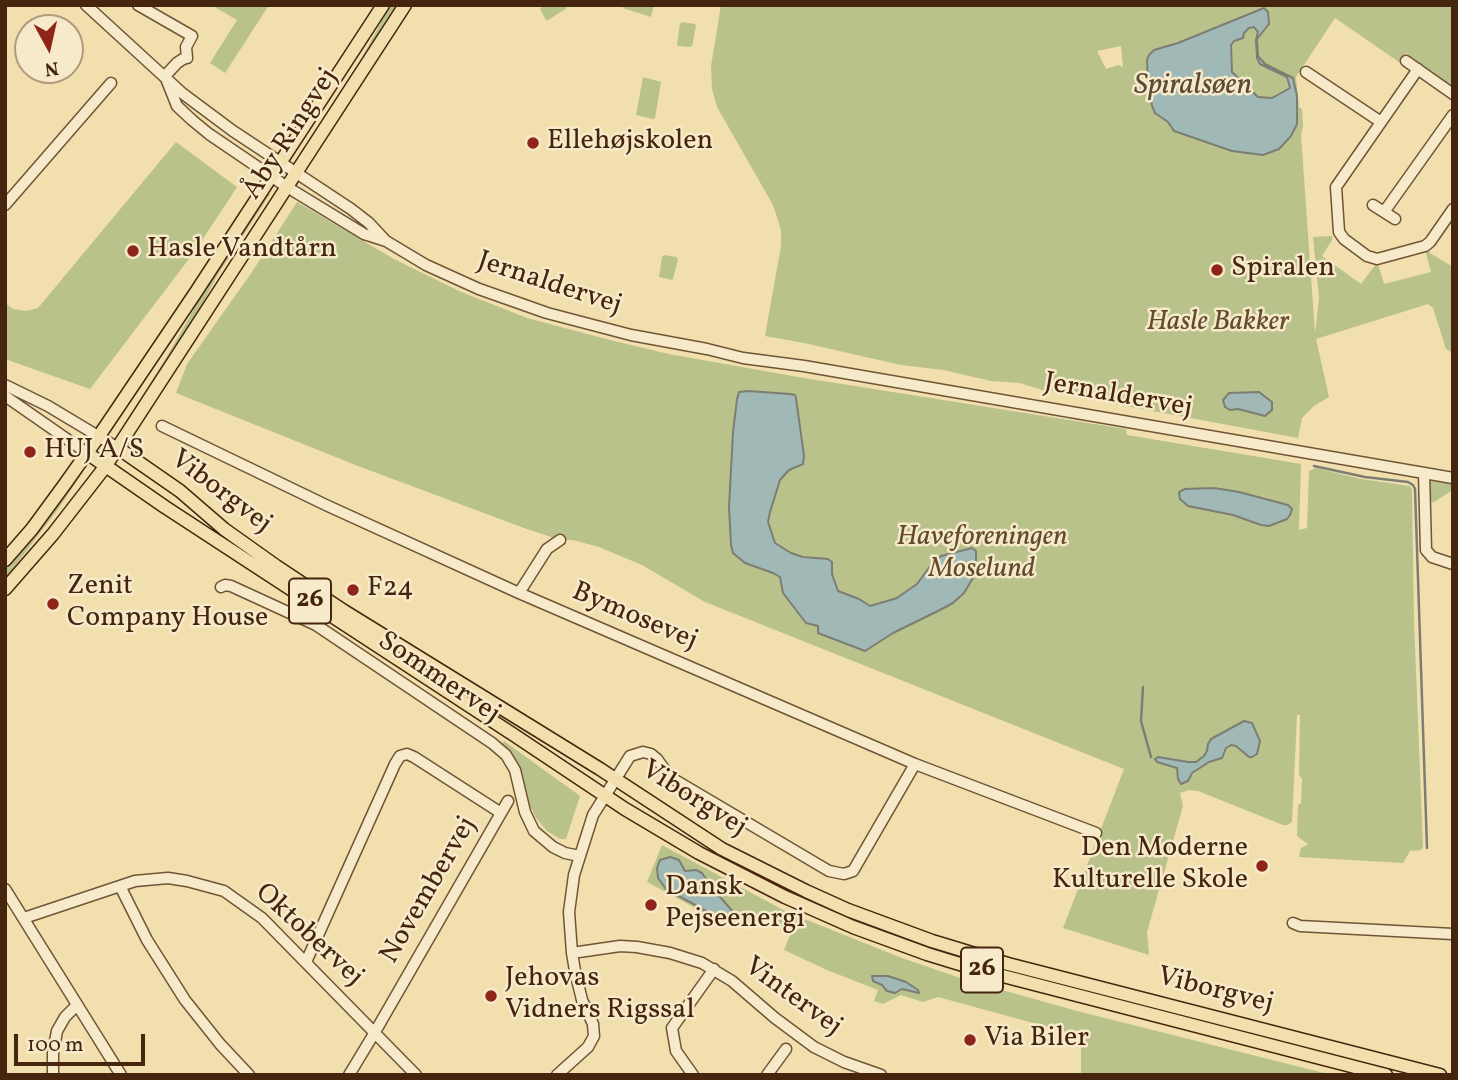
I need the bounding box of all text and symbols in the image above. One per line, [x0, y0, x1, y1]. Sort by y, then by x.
north arrow [14, 14, 84, 84]
text: N [43, 54, 60, 82]
street label: Åby Ringvej [237, 63, 347, 207]
water label: Spiralsøen [1134, 69, 1252, 105]
place label: Ellehøjskolen [547, 126, 713, 160]
marker: Ellehøjskolen [525, 135, 541, 151]
place label: Hasle Vandtårn [147, 234, 337, 268]
marker: Hasle Vandtårn [125, 243, 141, 259]
street label: Jernaldervej [473, 246, 625, 324]
place label: Spiralen [1231, 253, 1335, 287]
marker: Spiralen [1209, 262, 1225, 278]
park label: Hasle Bakker [1146, 307, 1290, 341]
street label: Jernaldervej [1041, 367, 1195, 427]
place label: HUJ A/S [44, 435, 144, 469]
marker: HUJ A/S [22, 444, 38, 460]
street label: Viborgvej [163, 444, 277, 542]
park label: Haveforeningen Moselund [897, 522, 1067, 588]
place label: Zenit Company House [67, 571, 268, 637]
place label: F24 [367, 573, 414, 607]
street label: Bymosevej [566, 577, 702, 659]
road number: 26 [289, 579, 331, 624]
marker: F24 [345, 582, 361, 598]
marker: Zenit Company House [45, 596, 61, 612]
street label: Sommervej [370, 626, 506, 732]
street label: Viborgvej [634, 754, 752, 846]
street label: Novembervej [374, 812, 486, 970]
place label: Den Moderne Kulturelle Skole [1052, 833, 1248, 899]
marker: Den Moderne Kulturelle Skole [1254, 858, 1270, 874]
place label: Dansk Pejseenergi [665, 872, 805, 938]
street label: Oktobervej [247, 877, 369, 995]
marker: Dansk Pejseenergi [643, 897, 659, 913]
road number: 26 [961, 948, 1003, 993]
street label: Vintervej [736, 951, 848, 1045]
street label: Viborgvej [1154, 961, 1276, 1023]
place label: Jehovas Vidners Rigssal [505, 963, 695, 1029]
marker: Jehovas Vidners Rigssal [483, 988, 499, 1004]
scale bar [18, 1020, 149, 1064]
place label: Via Biler [984, 1023, 1089, 1057]
text: 100 m [27, 1031, 84, 1060]
marker: Via Biler [962, 1032, 978, 1048]

